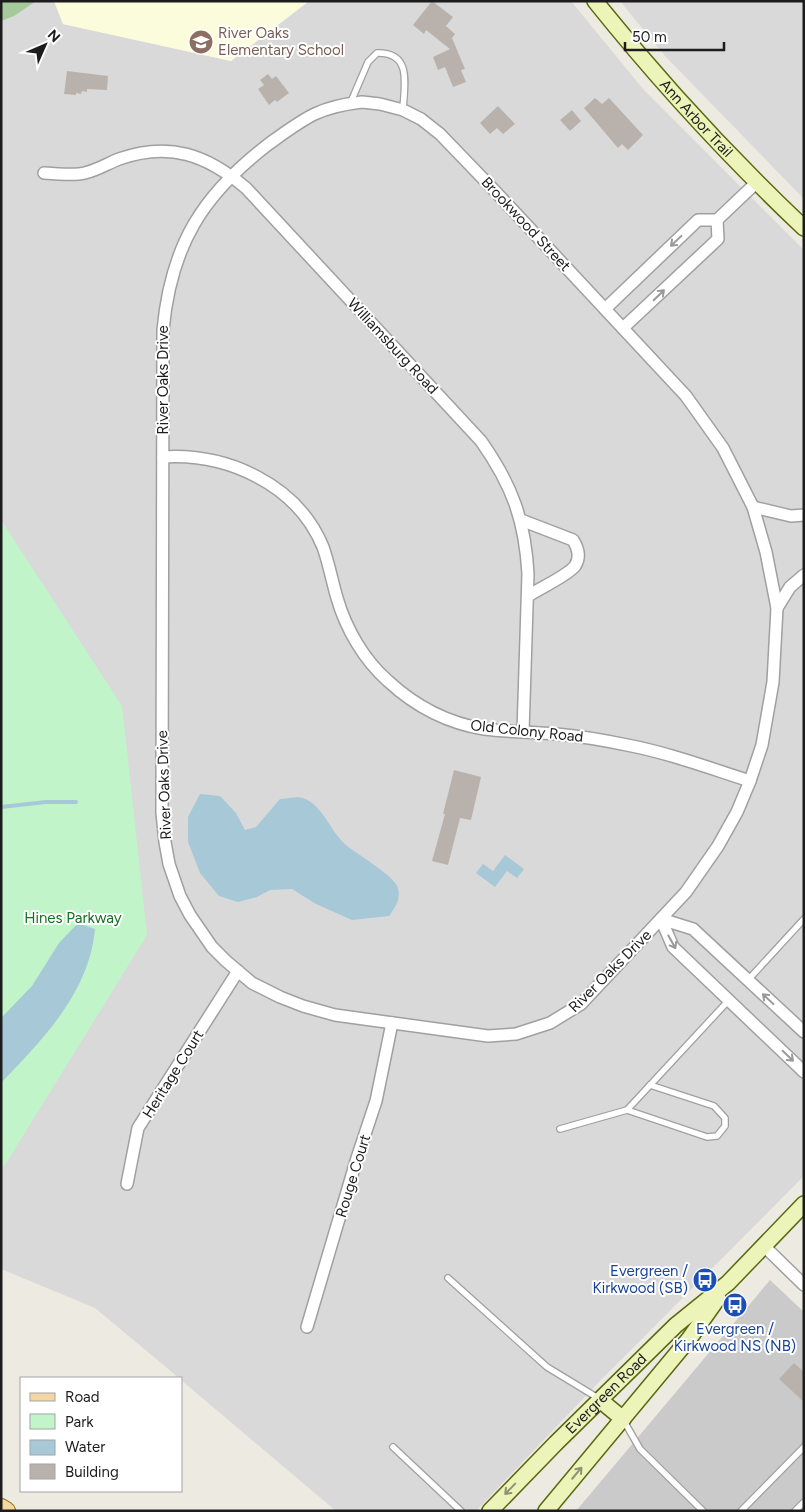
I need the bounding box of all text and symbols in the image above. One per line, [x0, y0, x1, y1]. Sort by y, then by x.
north arrow [20, 20, 70, 70]
scale bar [625, 20, 724, 52]
place label: River Oaks Elementary School [218, 24, 344, 59]
text: N [44, 26, 64, 46]
text: 50 m [632, 28, 667, 46]
school or university icon: River Oaks Elementary School [188, 29, 214, 55]
street label: Ann Arbor Trail [656, 76, 737, 161]
street label: Brookwood Street [478, 173, 575, 275]
one-way arrow [670, 235, 683, 247]
one-way arrow [652, 289, 665, 301]
street label: Williamsburg Road [344, 294, 442, 398]
street label: River Oaks Drive [154, 325, 172, 435]
street label: Old Colony Road [470, 716, 584, 746]
street label: River Oaks Drive [153, 730, 175, 840]
park label: Hines Parkway [24, 909, 122, 927]
street label: River Oaks Drive [565, 926, 655, 1016]
one-way arrow [668, 935, 678, 949]
one-way arrow [762, 993, 775, 1005]
street label: Heritage Court [139, 1026, 207, 1121]
one-way arrow [781, 1050, 794, 1062]
street label: Rouge Court [332, 1132, 374, 1220]
place label: Evergreen / Kirkwood (SB) [593, 1262, 688, 1297]
bus stop icon: Evergreen / Kirkwood (SB) [692, 1267, 718, 1293]
bus stop icon: Evergreen / Kirkwood NS (NB) [722, 1292, 748, 1318]
place label: Evergreen / Kirkwood NS (NB) [674, 1320, 796, 1355]
street label: Evergreen Road [562, 1350, 650, 1438]
legend [20, 1377, 182, 1492]
text: Road [65, 1388, 100, 1406]
text: Park [65, 1413, 94, 1431]
text: Water [65, 1438, 105, 1456]
text: Building [65, 1463, 119, 1481]
one-way arrow [571, 1467, 583, 1480]
one-way arrow [504, 1483, 516, 1496]

